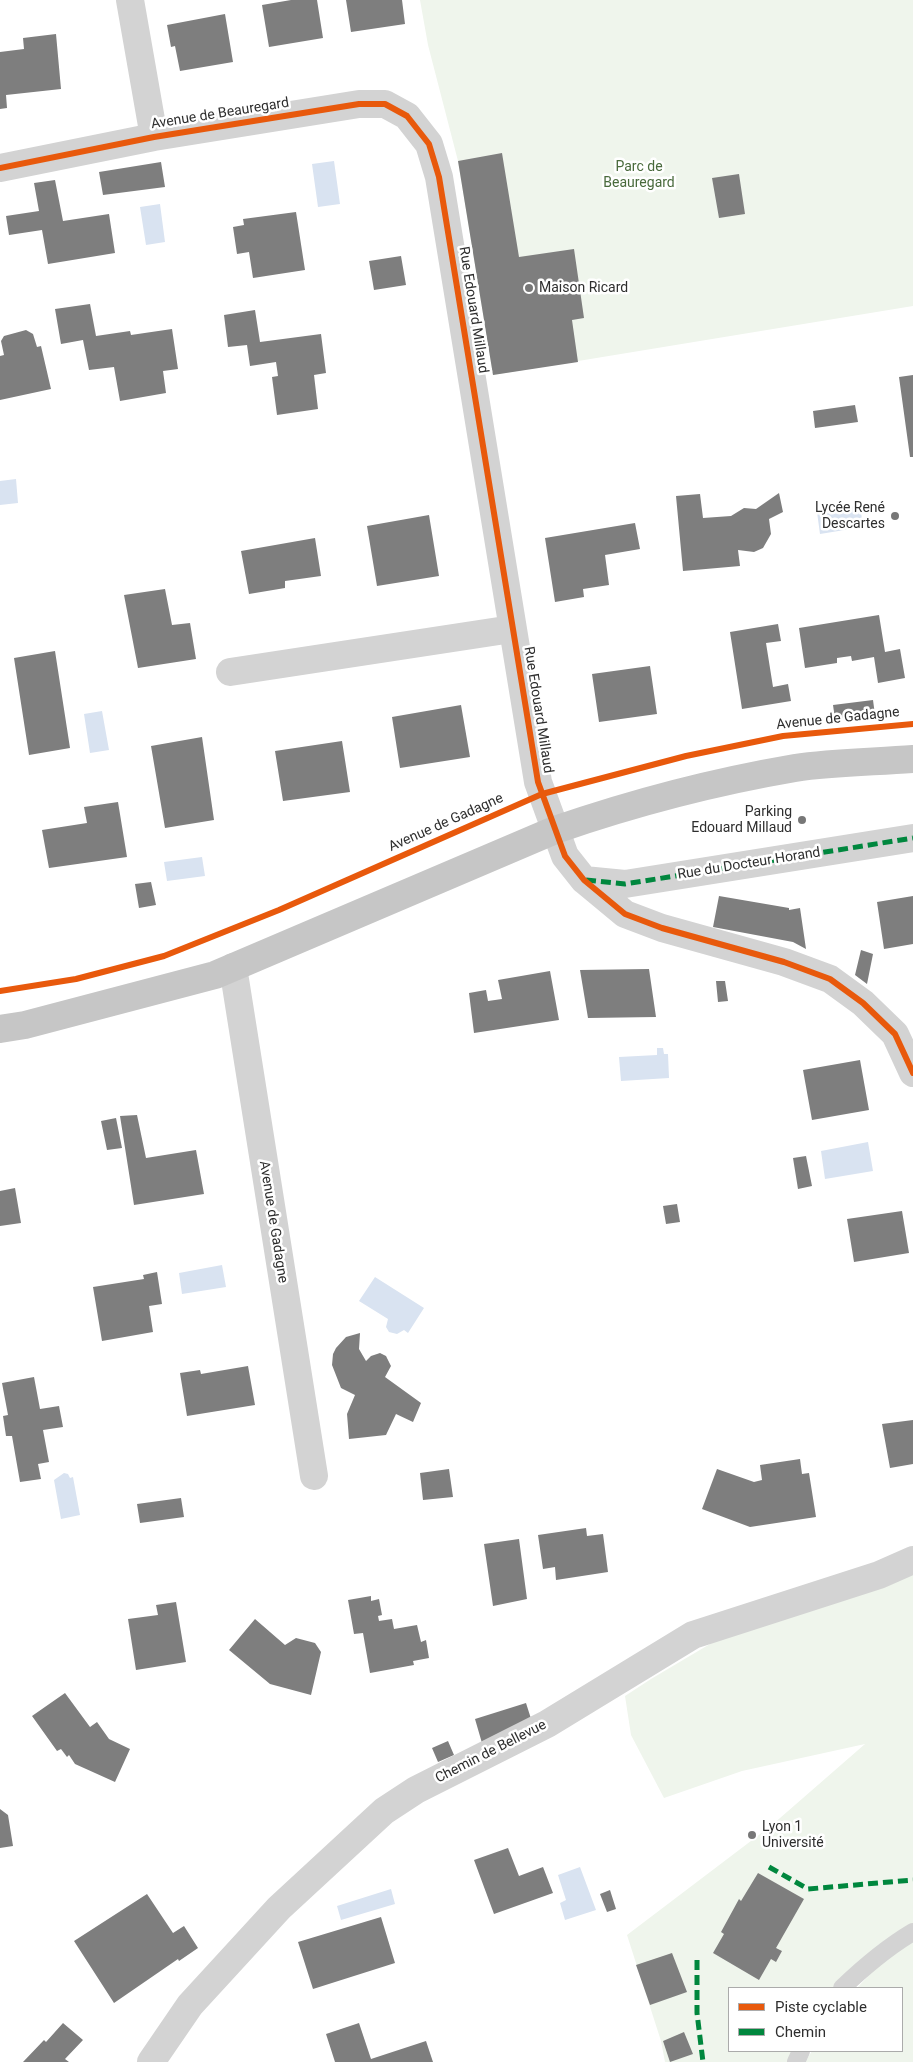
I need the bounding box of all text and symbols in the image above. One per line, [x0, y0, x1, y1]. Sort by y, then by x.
street label: Avenue de Beauregard [150, 95, 290, 133]
park label: Parc de Beauregard [603, 159, 675, 192]
street label: Rue Edouard Millaud [455, 246, 491, 374]
place label: Maison Ricard [539, 280, 628, 296]
marker: Maison Ricard [523, 282, 535, 294]
place label: Lycée René Descartes [815, 500, 885, 532]
marker: Lycée René Descartes [889, 510, 901, 522]
street label: Rue Edouard Millaud [520, 646, 556, 774]
street label: Avenue de Gadagne [776, 704, 900, 734]
street label: Avenue de Gadagne [386, 790, 506, 856]
place label: Parking Edouard Millaud [691, 804, 792, 836]
marker: Parking Edouard Millaud [796, 814, 808, 826]
street label: Rue du Docteur Horand [676, 844, 822, 884]
street label: Avenue de Gadagne [255, 1160, 291, 1284]
street label: Chemin de Bellevue [433, 1717, 549, 1787]
place label: Lyon 1 Université [762, 1819, 824, 1851]
marker: Lyon 1 Université [746, 1829, 758, 1841]
legend [728, 1987, 903, 2052]
text: Piste cyclable [775, 1998, 867, 2016]
text: Chemin [775, 2023, 826, 2041]

